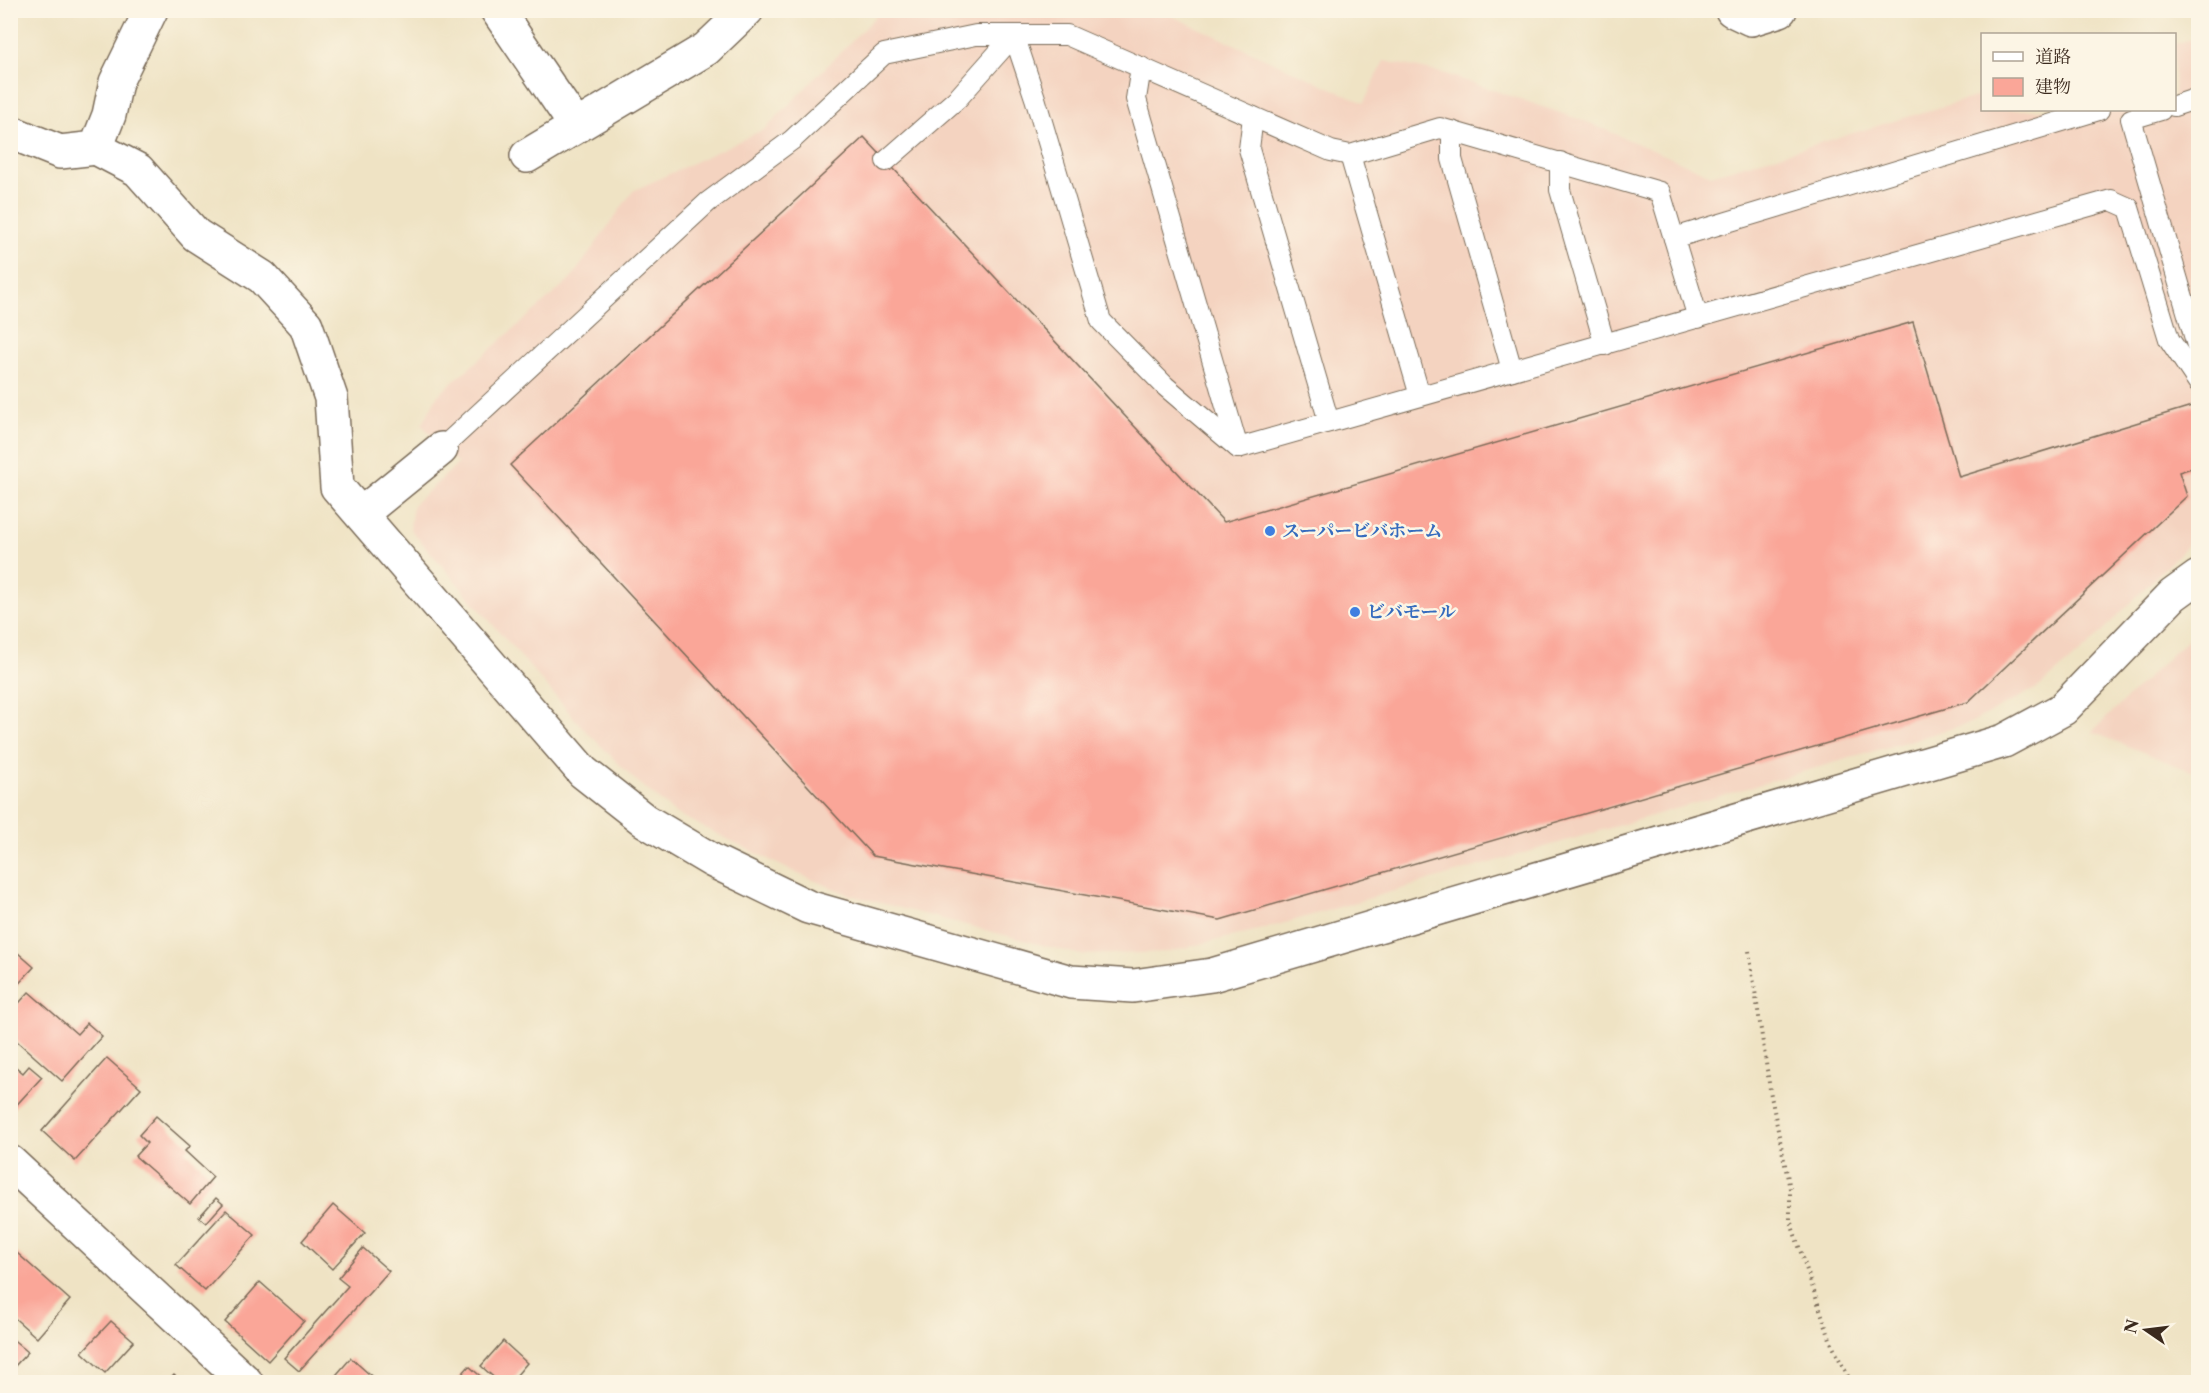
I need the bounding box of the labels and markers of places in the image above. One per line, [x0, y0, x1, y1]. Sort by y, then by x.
place label: スーパービバホーム [1282, 520, 1442, 542]
marker: スーパービバホーム [1263, 524, 1277, 538]
place label: ビバモール [1367, 601, 1456, 623]
marker: ビバモール [1348, 605, 1362, 619]

